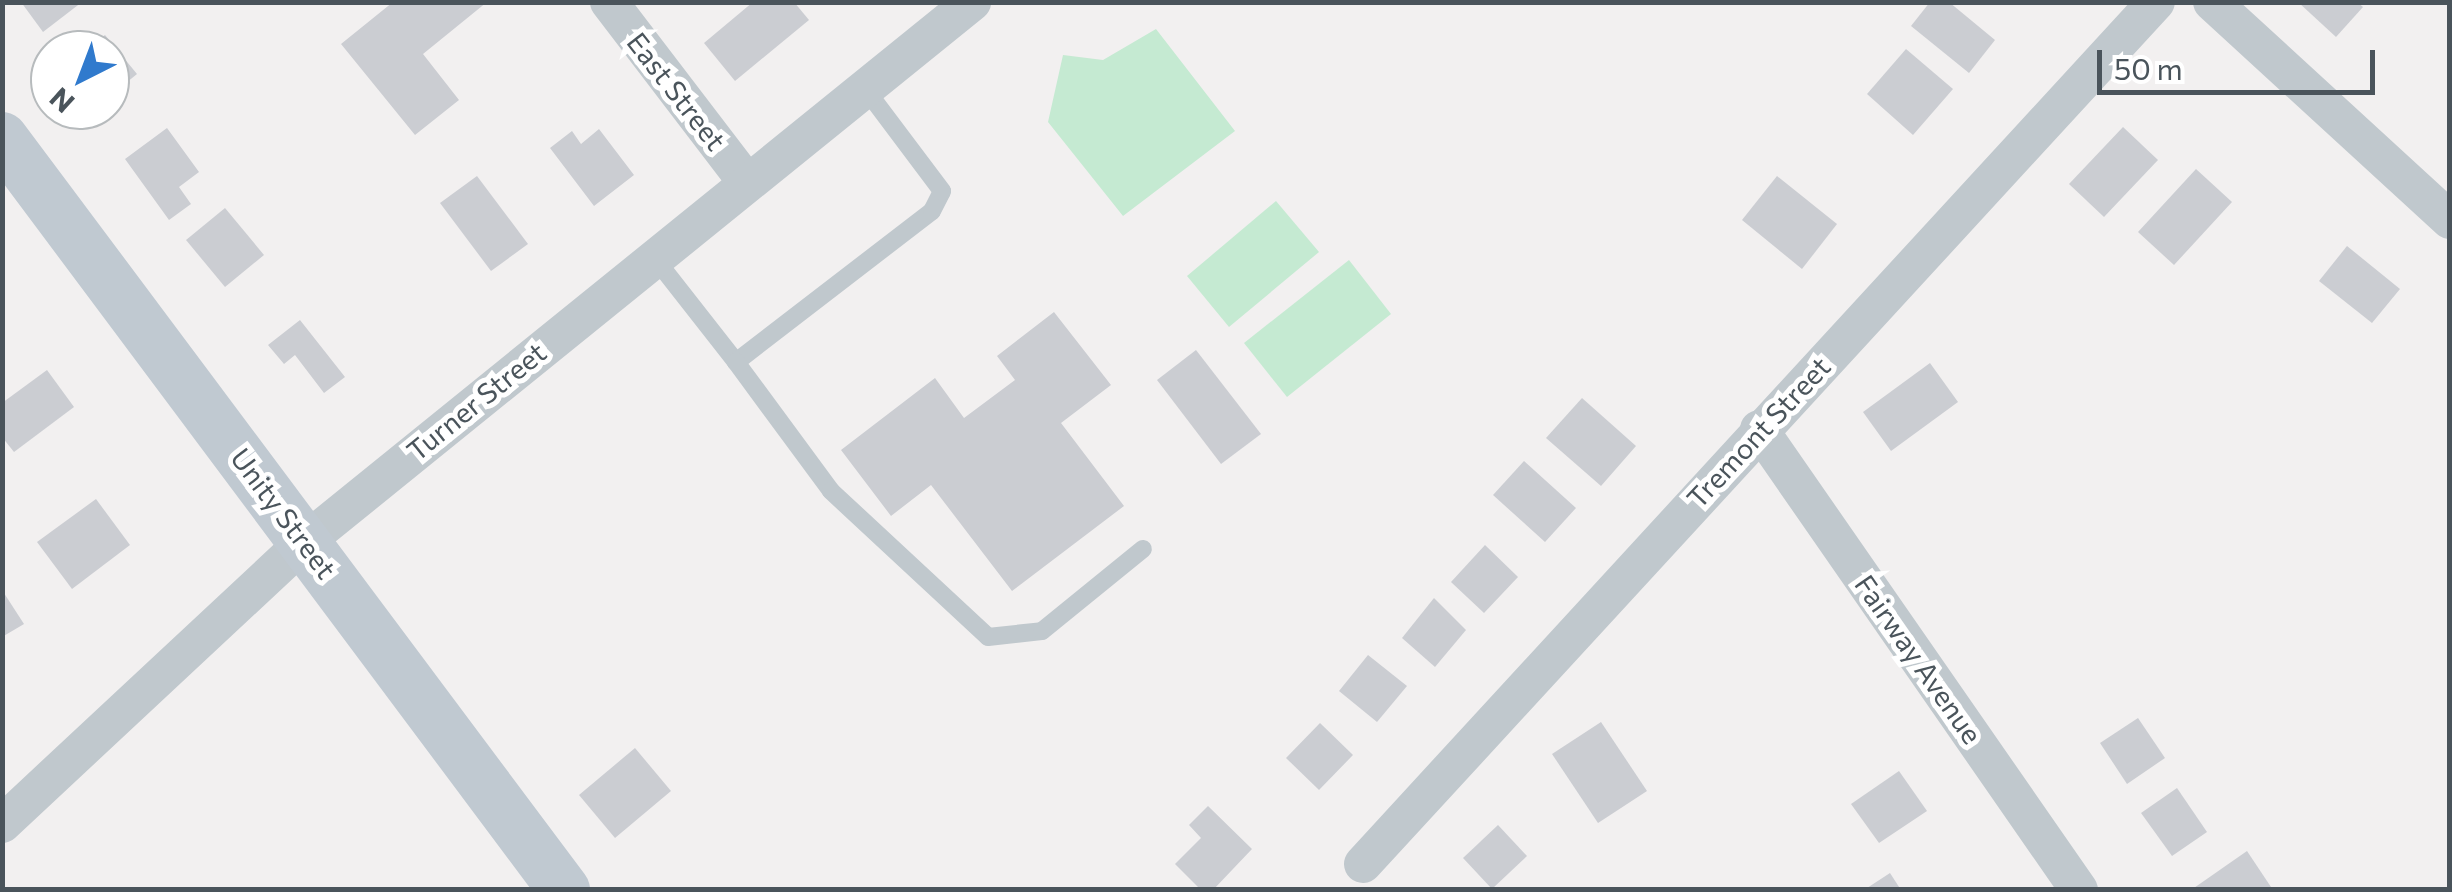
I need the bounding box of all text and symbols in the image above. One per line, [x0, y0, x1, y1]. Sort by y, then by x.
street label: East Street [621, 26, 733, 156]
north arrow [30, 30, 130, 130]
scale bar [2102, 30, 2380, 92]
text: 50 m [2114, 49, 2183, 86]
text: N [42, 81, 80, 120]
street label: Turner Street [400, 335, 552, 467]
street label: Tremont Street [1679, 350, 1837, 514]
street label: Unity Street [224, 441, 344, 585]
street label: Fairway Avenue [1848, 568, 1990, 750]

